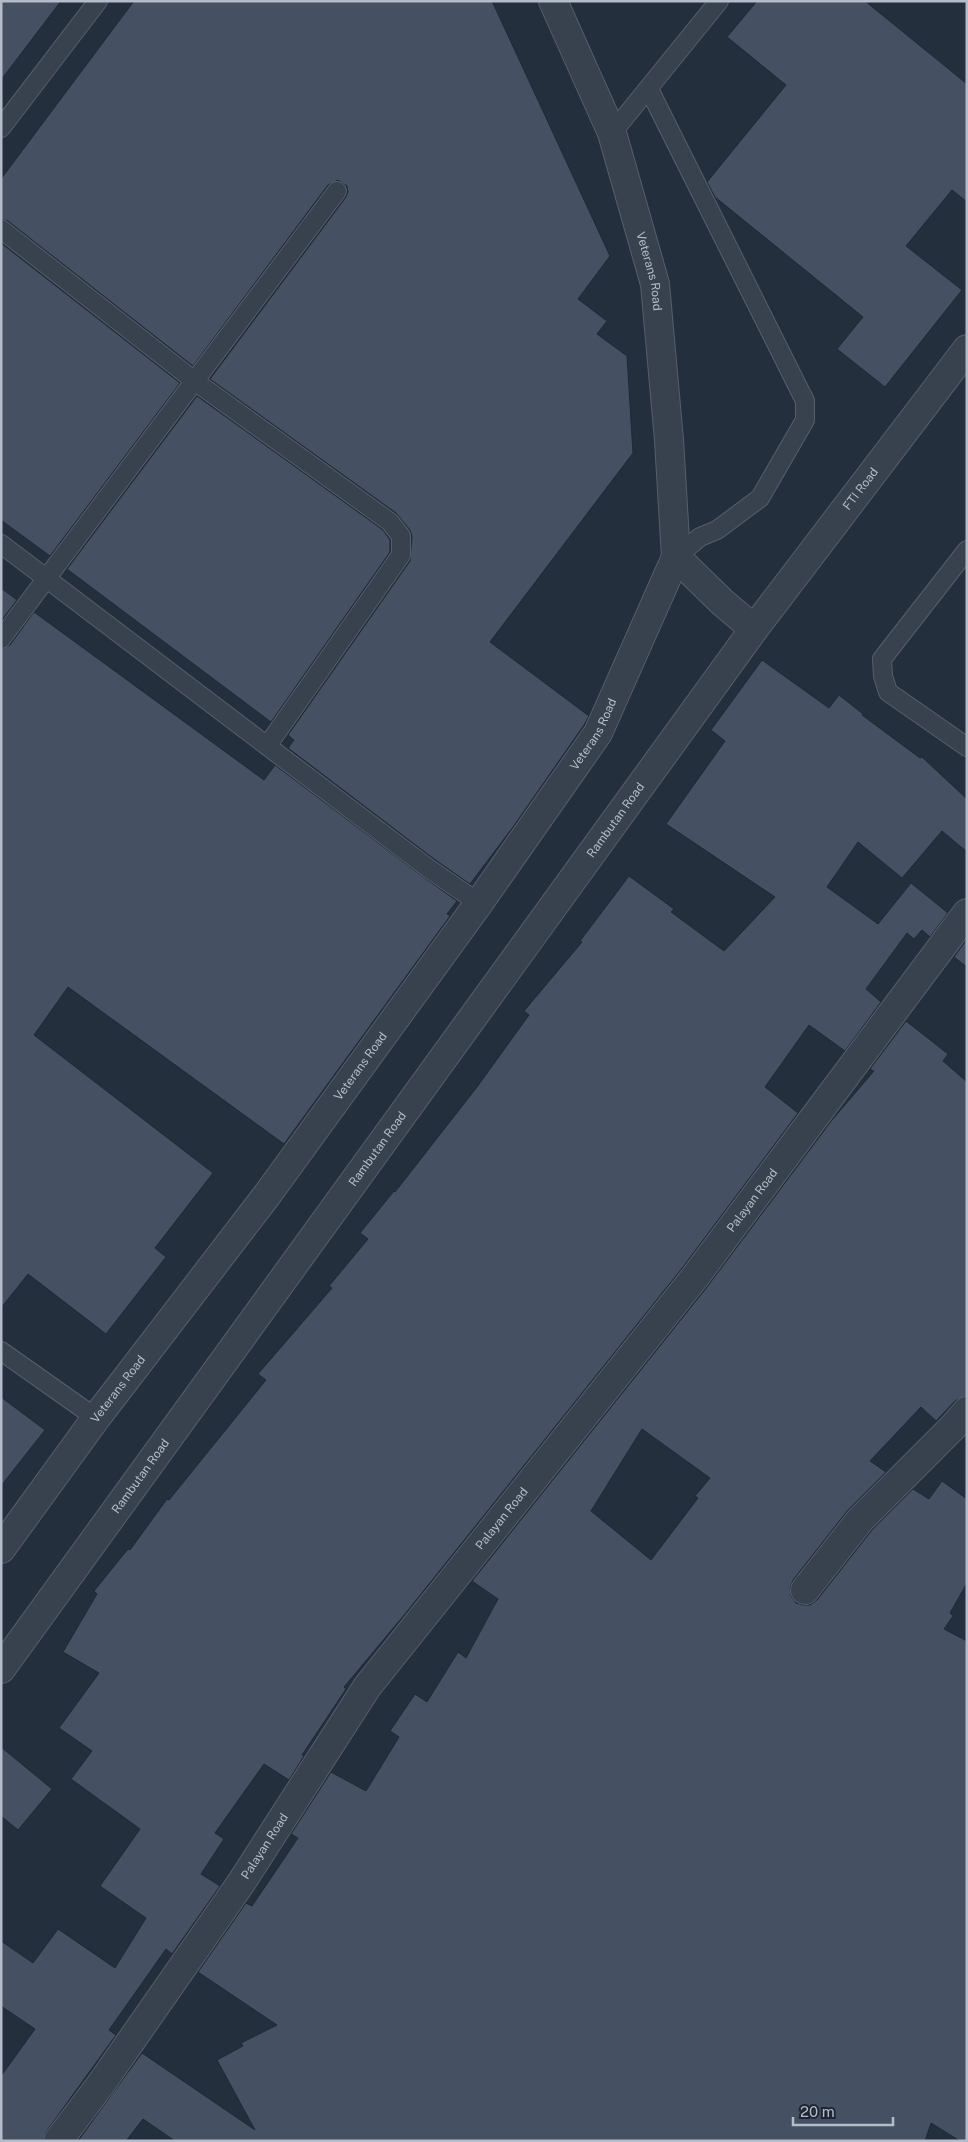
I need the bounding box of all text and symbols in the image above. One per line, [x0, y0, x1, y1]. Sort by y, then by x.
street label: Veterans Road [633, 230, 664, 311]
street label: FTI Road [840, 465, 881, 513]
street label: Veterans Road [567, 696, 619, 773]
street label: Rambutan Road [584, 780, 647, 860]
street label: Veterans Road [331, 1029, 390, 1103]
street label: Rambutan Road [346, 1109, 409, 1189]
street label: Palayan Road [724, 1166, 780, 1235]
street label: Veterans Road [88, 1353, 148, 1426]
street label: Rambutan Road [109, 1436, 172, 1516]
street label: Palayan Road [473, 1485, 531, 1552]
street label: Palayan Road [238, 1811, 291, 1882]
scale bar [793, 2094, 893, 2126]
text: 20 m [800, 2103, 835, 2120]

